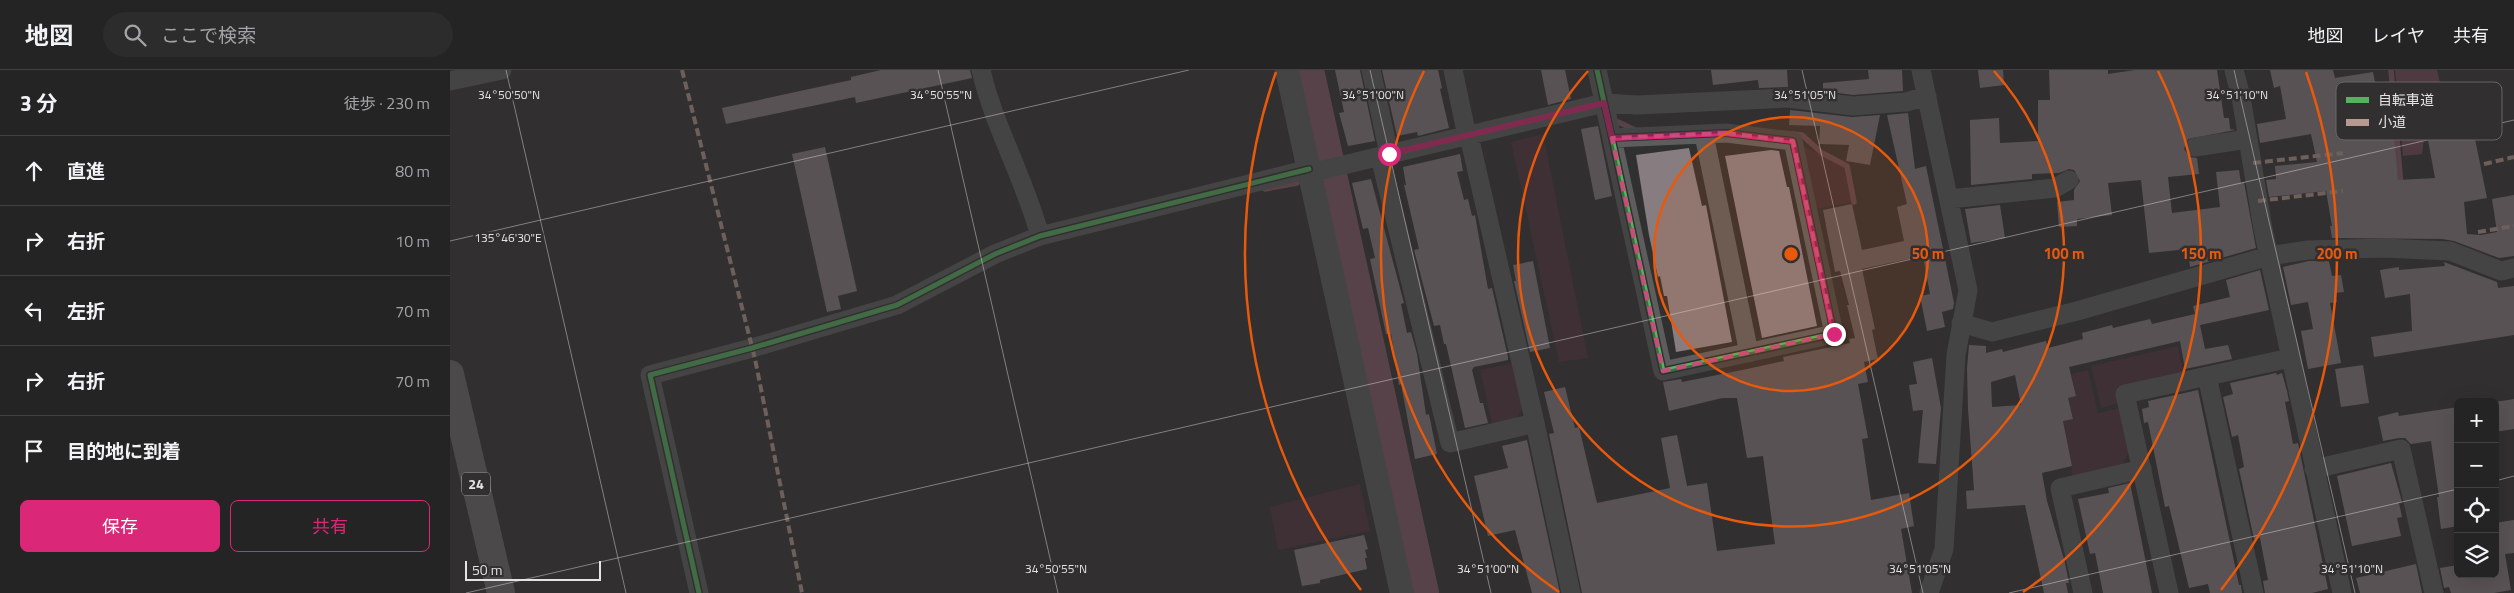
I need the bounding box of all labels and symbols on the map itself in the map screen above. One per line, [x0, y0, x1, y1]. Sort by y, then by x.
legend [2336, 82, 2502, 140]
text: 34°50'50"N [478, 85, 540, 104]
text: 34°50'55"N [910, 85, 972, 104]
text: 34°51'00"N [1342, 85, 1404, 104]
text: 34°51'05"N [1774, 85, 1836, 104]
text: 34°51'10"N [2206, 85, 2268, 104]
text: 自転車道 [2378, 89, 2434, 110]
text: 小道 [2378, 111, 2406, 132]
route start [1378, 143, 1401, 166]
text: 135°46'30"E [474, 228, 542, 247]
text: 50 m [1912, 242, 1944, 265]
text: 100 m [2043, 242, 2085, 265]
text: 150 m [2180, 242, 2222, 265]
text: 200 m [2316, 242, 2358, 265]
centre of rings [1782, 245, 1800, 263]
route end [1823, 323, 1846, 346]
road number: 24 [462, 472, 490, 496]
scale bar [465, 558, 601, 581]
text: 34°50'55"N [1025, 559, 1087, 578]
text: 34°51'00"N [1457, 559, 1519, 578]
text: 34°51'05"N [1889, 559, 1951, 578]
text: 34°51'10"N [2321, 559, 2383, 578]

